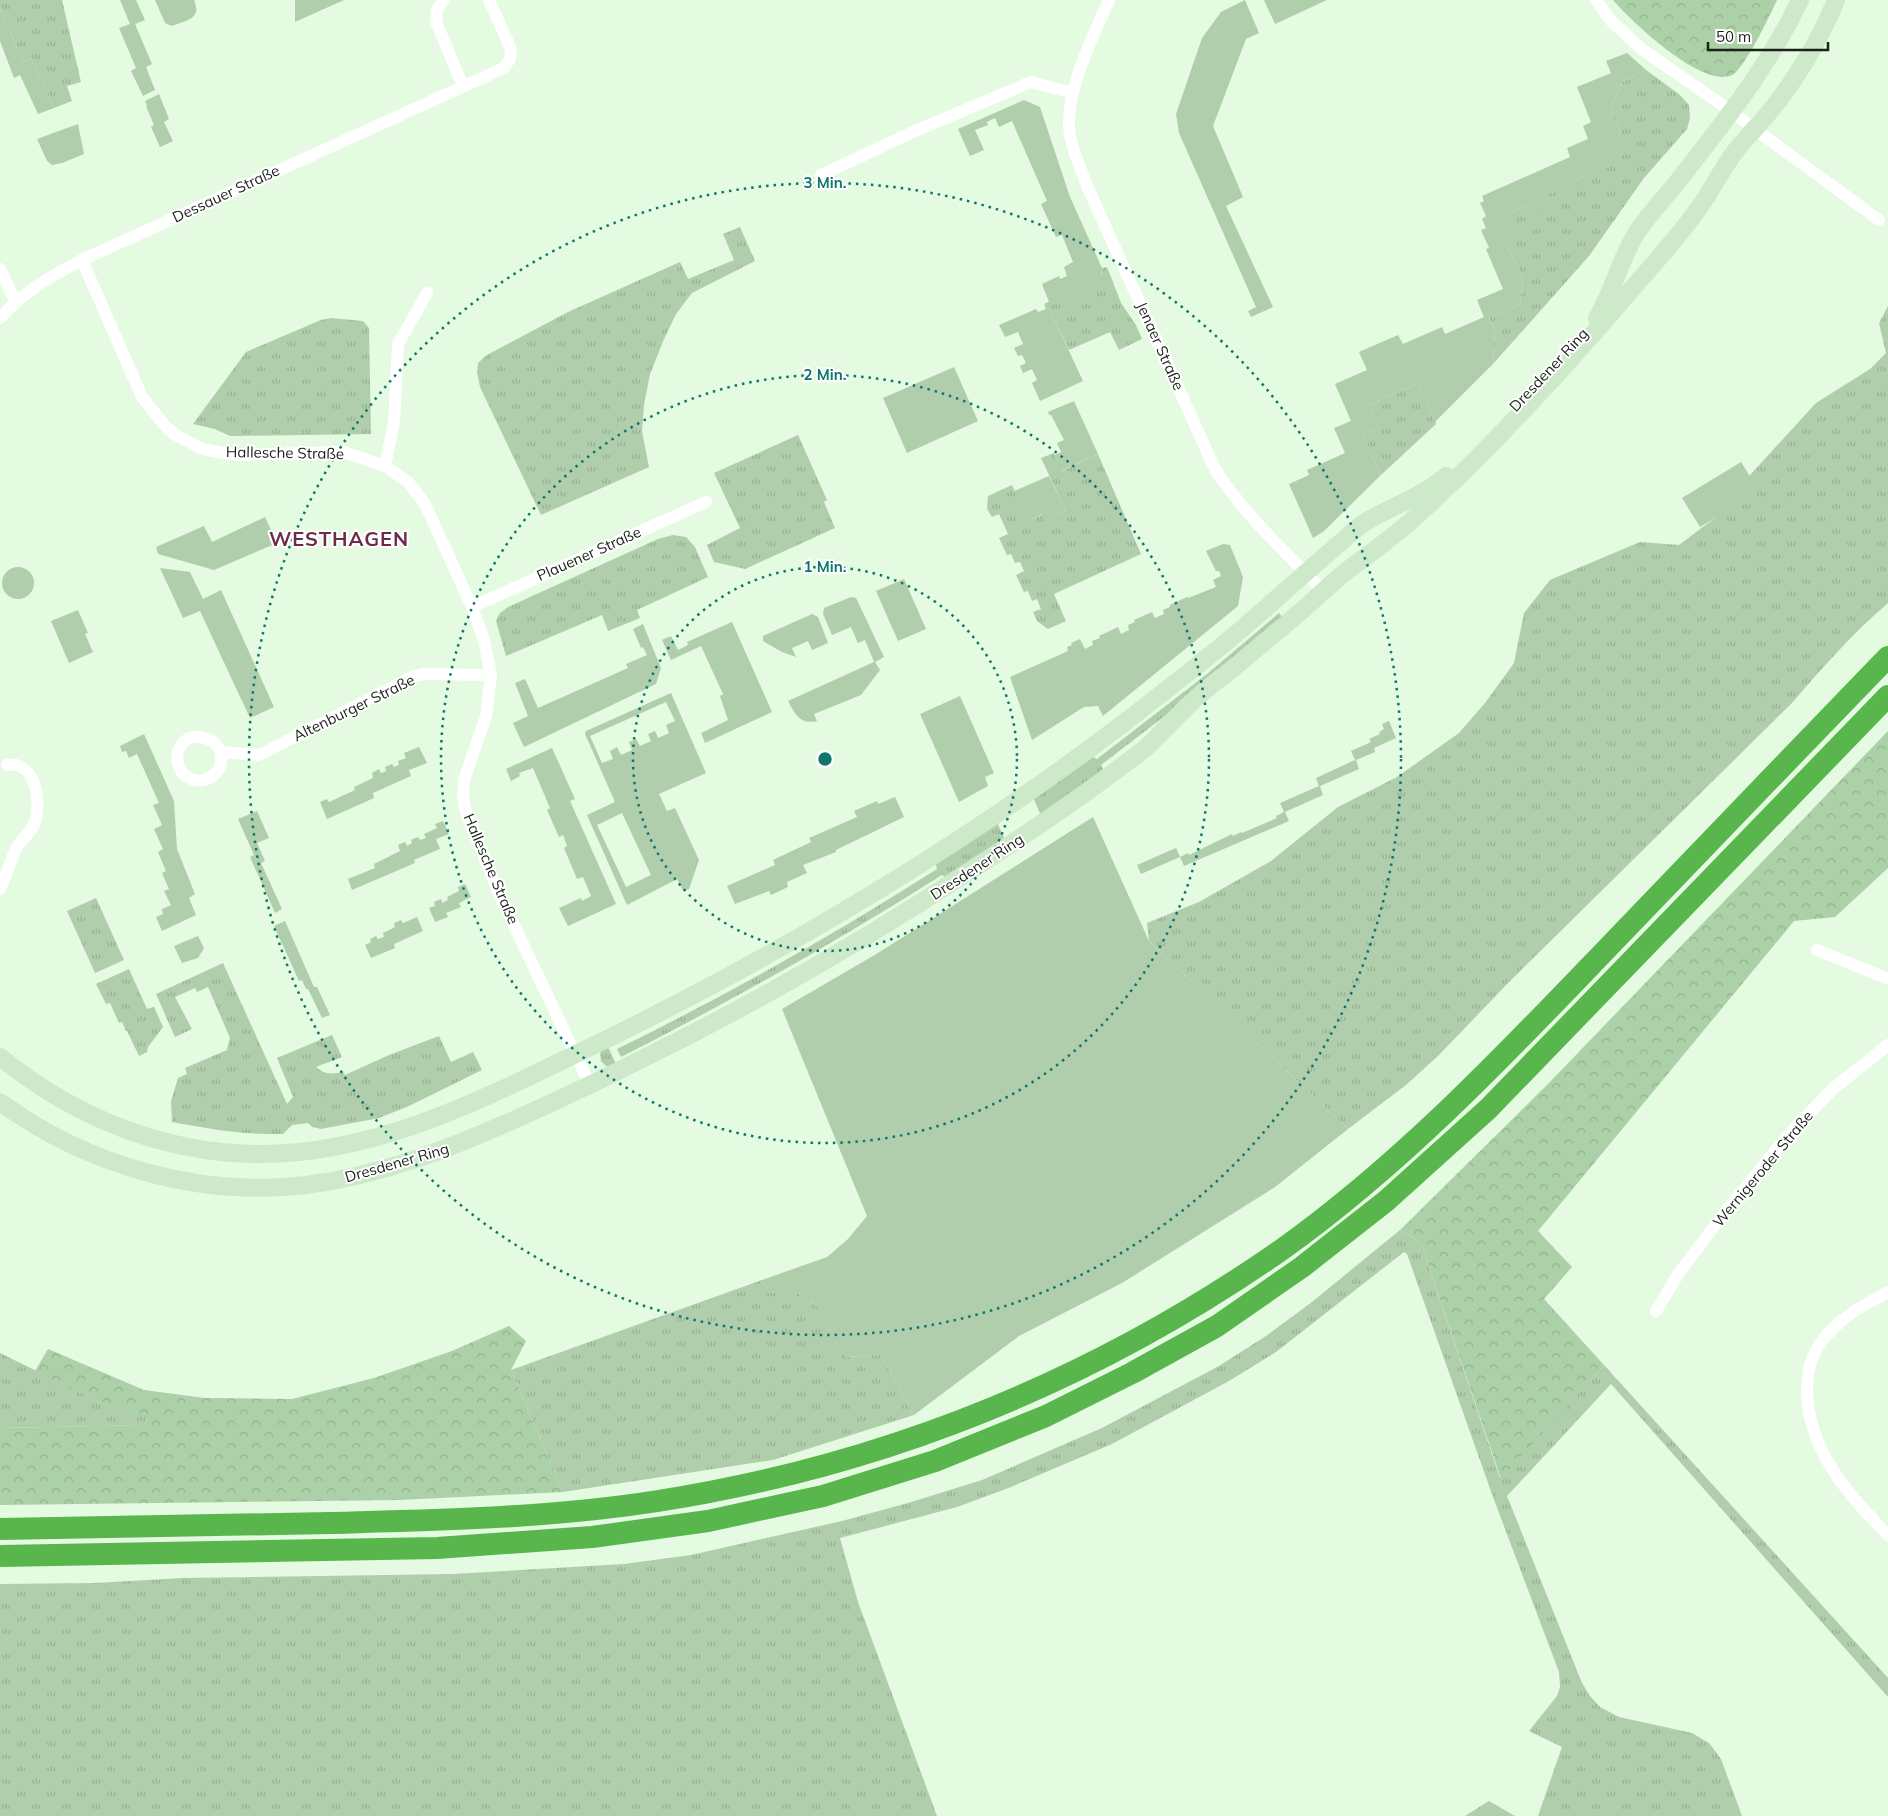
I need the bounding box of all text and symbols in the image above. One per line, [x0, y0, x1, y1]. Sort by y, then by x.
scale bar [1708, 20, 1828, 52]
text: 50 m [1716, 27, 1751, 46]
street label: Dessauer Straße [169, 160, 282, 227]
text: 3 Min. [804, 173, 846, 192]
street label: Jenaer Straße [1132, 299, 1188, 393]
street label: Dresdener Ring [1505, 324, 1592, 415]
text: 2 Min. [804, 365, 846, 384]
street label: Hallesche Straße [226, 442, 344, 463]
street label: Plauener Straße [534, 522, 644, 585]
district label: WESTHAGEN [269, 526, 409, 551]
text: 1 Min. [804, 557, 846, 576]
street label: Altenburger Straße [290, 670, 418, 745]
centre of rings [816, 750, 834, 768]
street label: Hallesche Straße [460, 811, 523, 927]
street label: Dresdener Ring [927, 829, 1027, 904]
street label: Wernigeroder Straße [1708, 1107, 1817, 1231]
street label: Dresdener Ring [343, 1139, 451, 1186]

